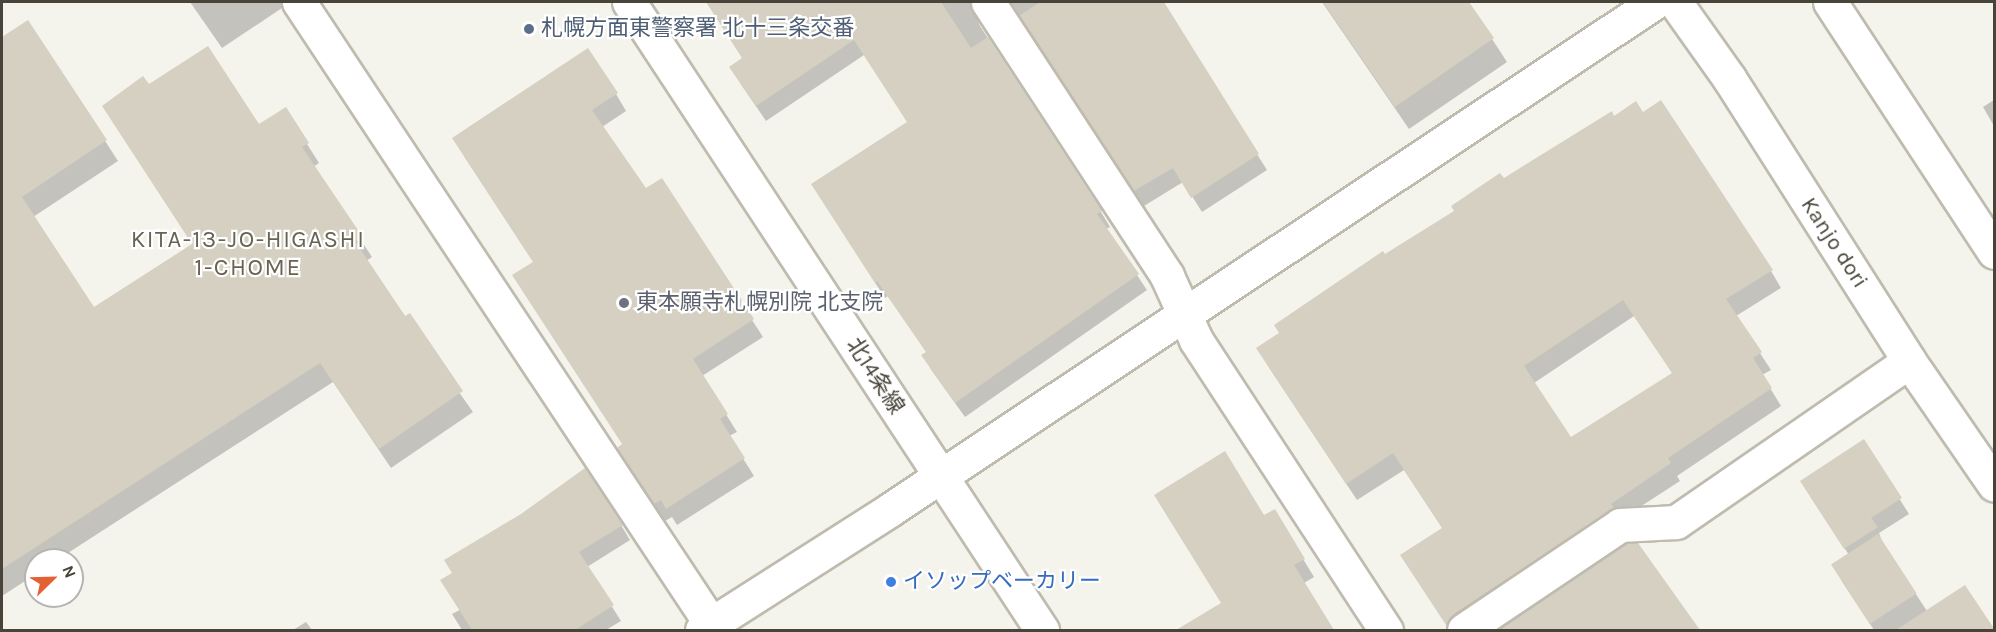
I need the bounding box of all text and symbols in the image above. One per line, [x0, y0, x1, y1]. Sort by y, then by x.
place label: 札幌方面東警察署 北十三条交番 [541, 16, 854, 42]
marker: 札幌方面東警察署 北十三条交番 [522, 22, 536, 36]
street label: Kanjo dori [1795, 193, 1873, 293]
district label: KITA-13-JO-HIGASHI 1-CHOME [131, 226, 365, 282]
place label: 東本願寺札幌別院 北支院 [636, 290, 883, 316]
marker: 東本願寺札幌別院 北支院 [617, 296, 631, 310]
street label: 北14条線 [841, 333, 909, 419]
north arrow [24, 548, 84, 608]
text: N [58, 563, 80, 581]
place label: イソップベーカリー [903, 569, 1101, 595]
marker: イソップベーカリー [884, 575, 898, 589]

